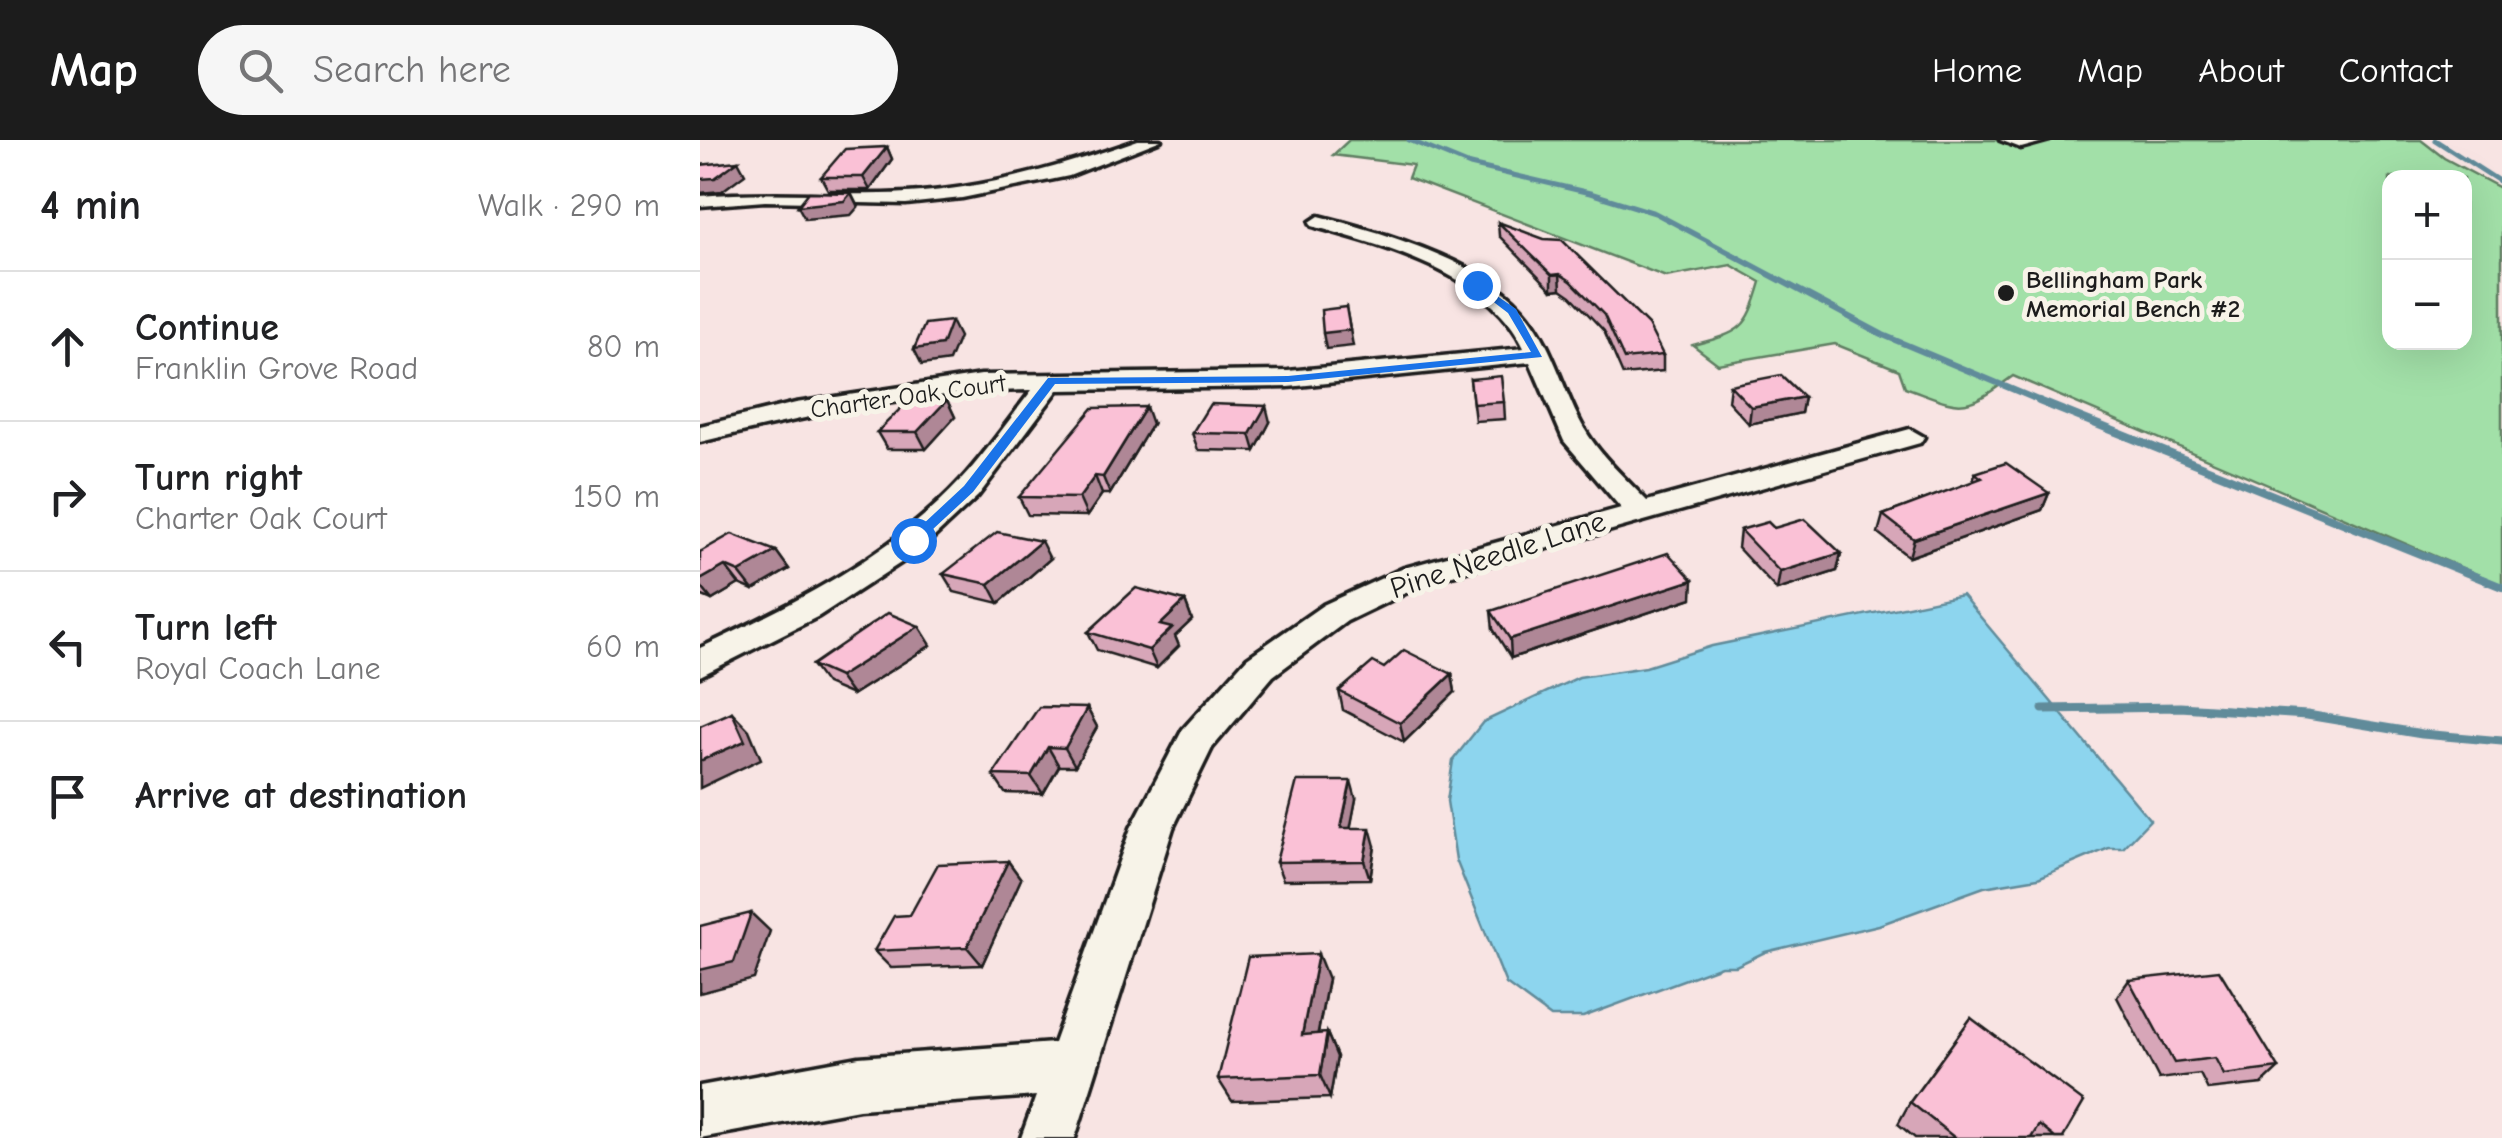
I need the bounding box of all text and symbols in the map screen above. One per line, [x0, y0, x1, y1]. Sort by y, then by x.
search box [198, 25, 898, 115]
text: Map [50, 43, 138, 98]
icon: search [233, 43, 288, 98]
text: Search here [313, 48, 511, 92]
text: Home [1932, 50, 2022, 91]
text: Map [2077, 50, 2143, 91]
text: About [2198, 50, 2284, 91]
text: Contact [2339, 50, 2452, 91]
map controls [2382, 170, 2472, 350]
button: + [2382, 170, 2472, 260]
text: 4 min [40, 181, 141, 230]
text: Walk · 290 m [478, 187, 660, 224]
button: − [2382, 260, 2472, 350]
route end [1455, 263, 1501, 309]
place label: Bellingham Park Memorial Bench #2 [2026, 265, 2240, 323]
marker: Bellingham Park Memorial Bench #2 [1995, 282, 2017, 304]
text: Continue [135, 306, 279, 350]
icon: ahead [40, 319, 95, 374]
text: 80 m [587, 328, 660, 365]
text: Franklin Grove Road [135, 350, 418, 387]
street label: Charter Oak Court [809, 368, 1008, 424]
text: Turn right [135, 456, 302, 500]
icon: right [40, 469, 95, 524]
text: 150 m [573, 478, 660, 515]
text: Charter Oak Court [135, 500, 387, 537]
street label: Pine Needle Lane [1386, 504, 1610, 606]
route start [891, 518, 937, 564]
text: Turn left [135, 606, 276, 650]
icon: left [40, 619, 95, 674]
text: 60 m [586, 628, 660, 665]
text: Royal Coach Lane [135, 650, 381, 687]
icon: arrive [40, 769, 95, 824]
text: Arrive at destination [135, 774, 467, 818]

